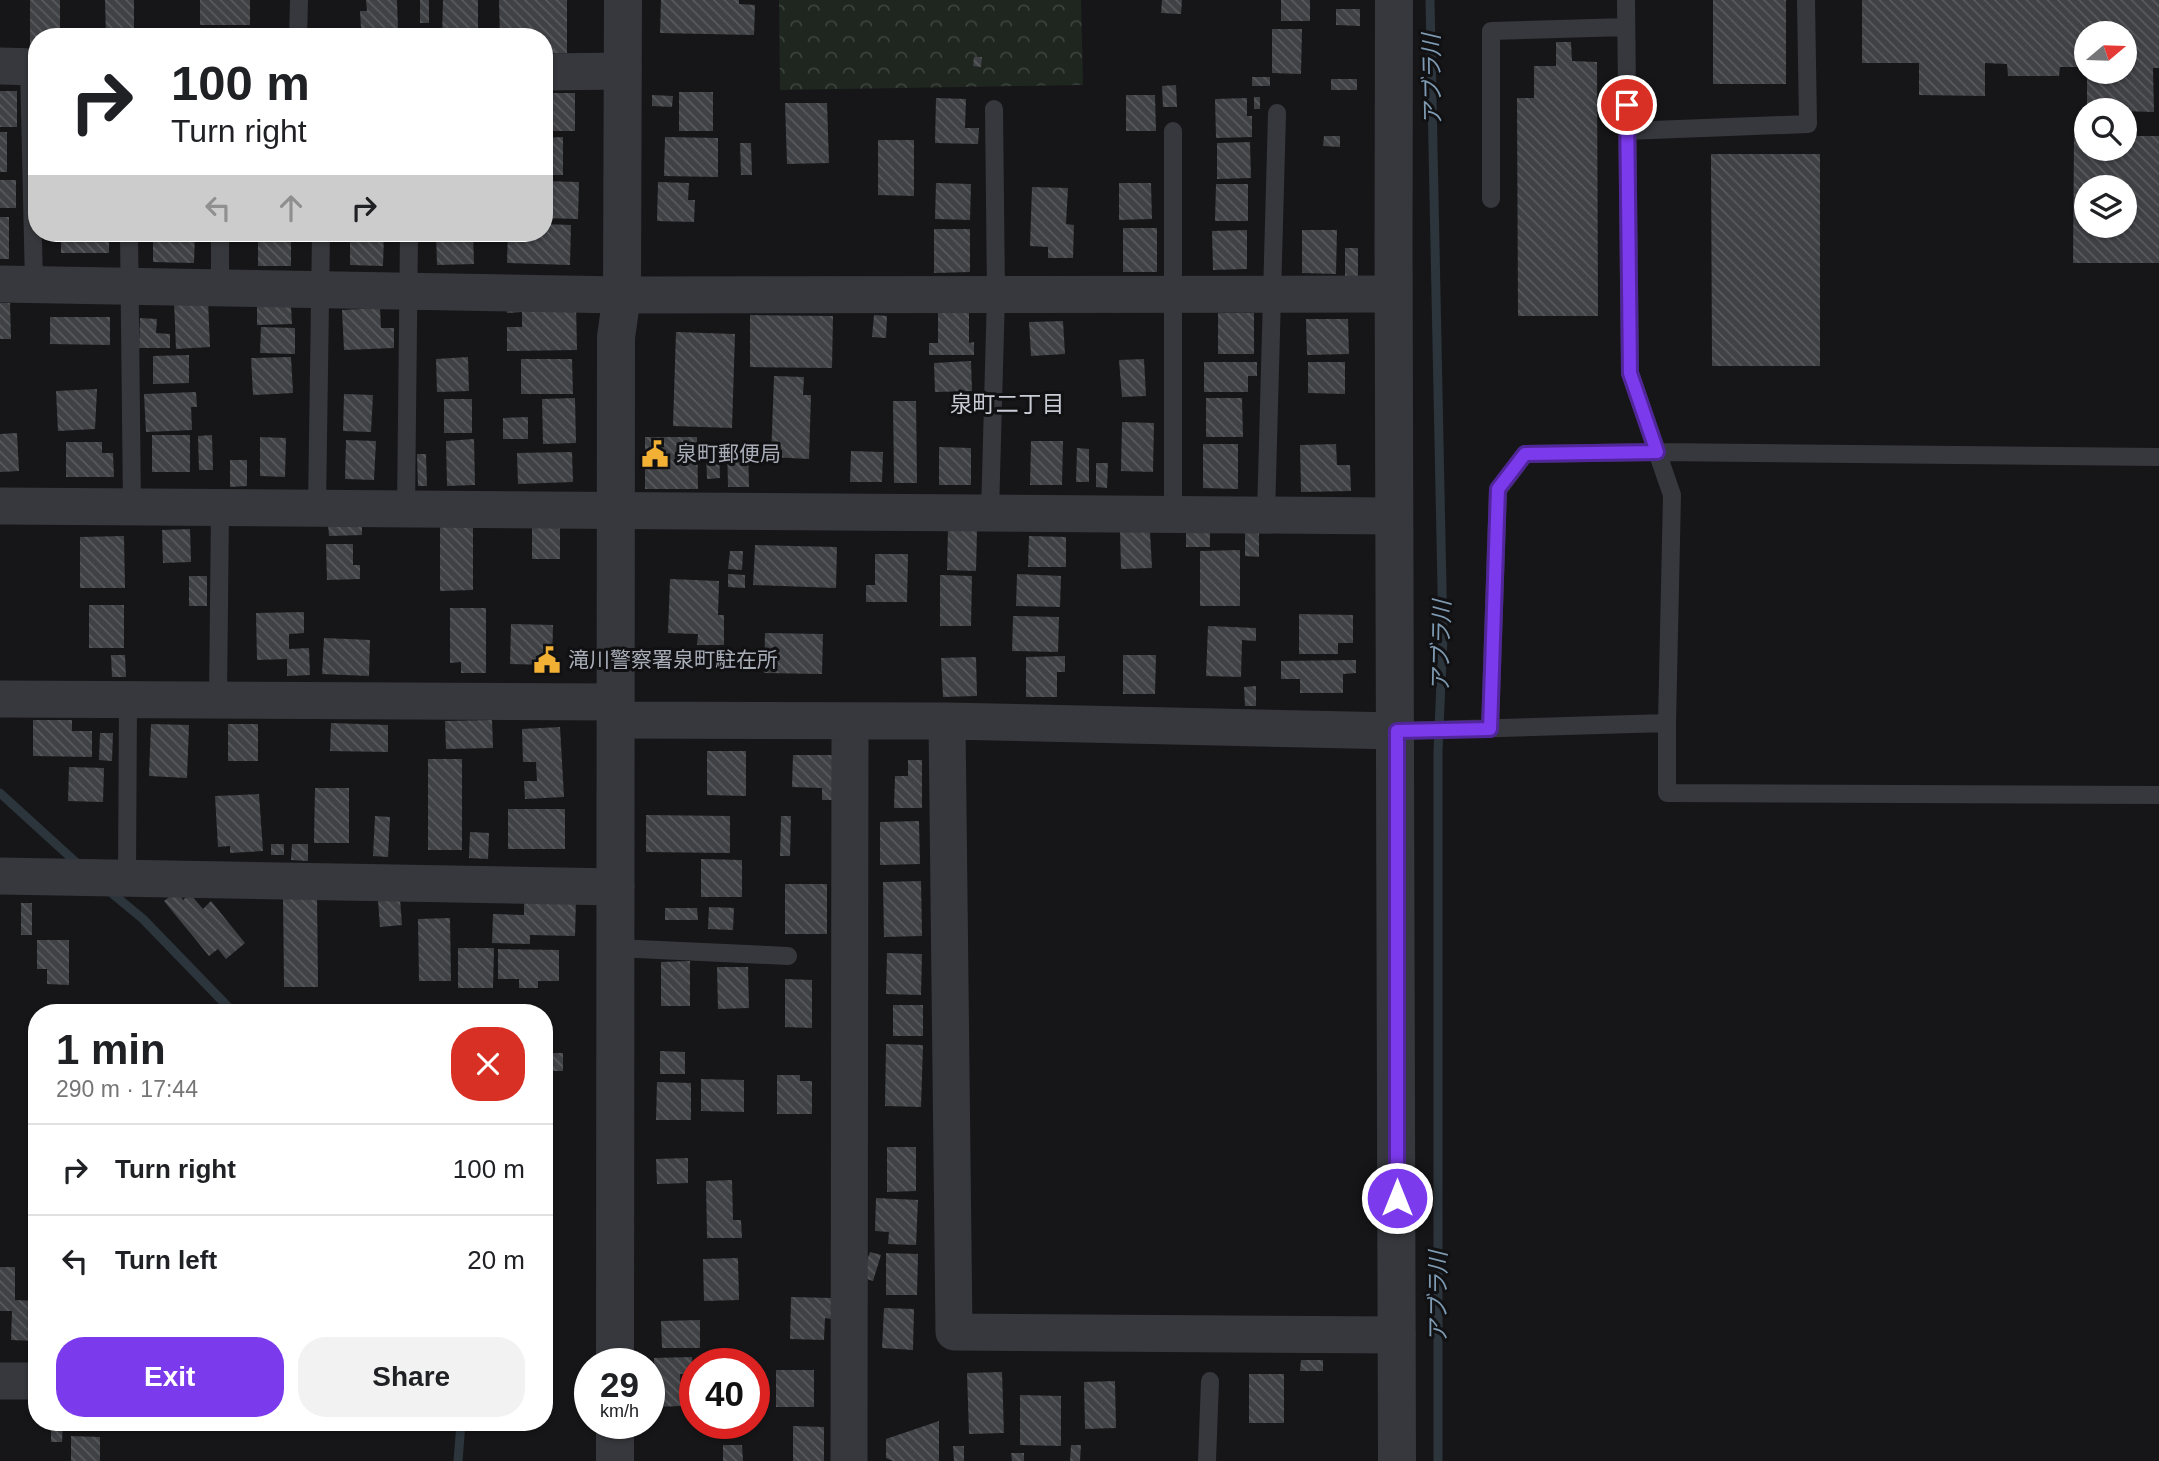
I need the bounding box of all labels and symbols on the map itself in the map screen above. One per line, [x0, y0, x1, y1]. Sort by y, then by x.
north arrow [2074, 21, 2137, 84]
water label: アブラ川 [1418, 31, 1446, 126]
pin [1597, 75, 1657, 135]
district label: 泉町二丁目 [950, 391, 1065, 417]
public building icon: 泉町郵便局 [640, 439, 670, 469]
place label: 泉町郵便局 [676, 442, 781, 465]
water label: アブラ川 [1427, 597, 1455, 692]
public building icon: 滝川警察署泉町駐在所 [532, 645, 562, 675]
place label: 滝川警察署泉町駐在所 [568, 648, 778, 671]
position arrow [1360, 1161, 1434, 1235]
water label: アブラ川 [1425, 1248, 1451, 1343]
speed limit sign: 40 [679, 1348, 770, 1439]

